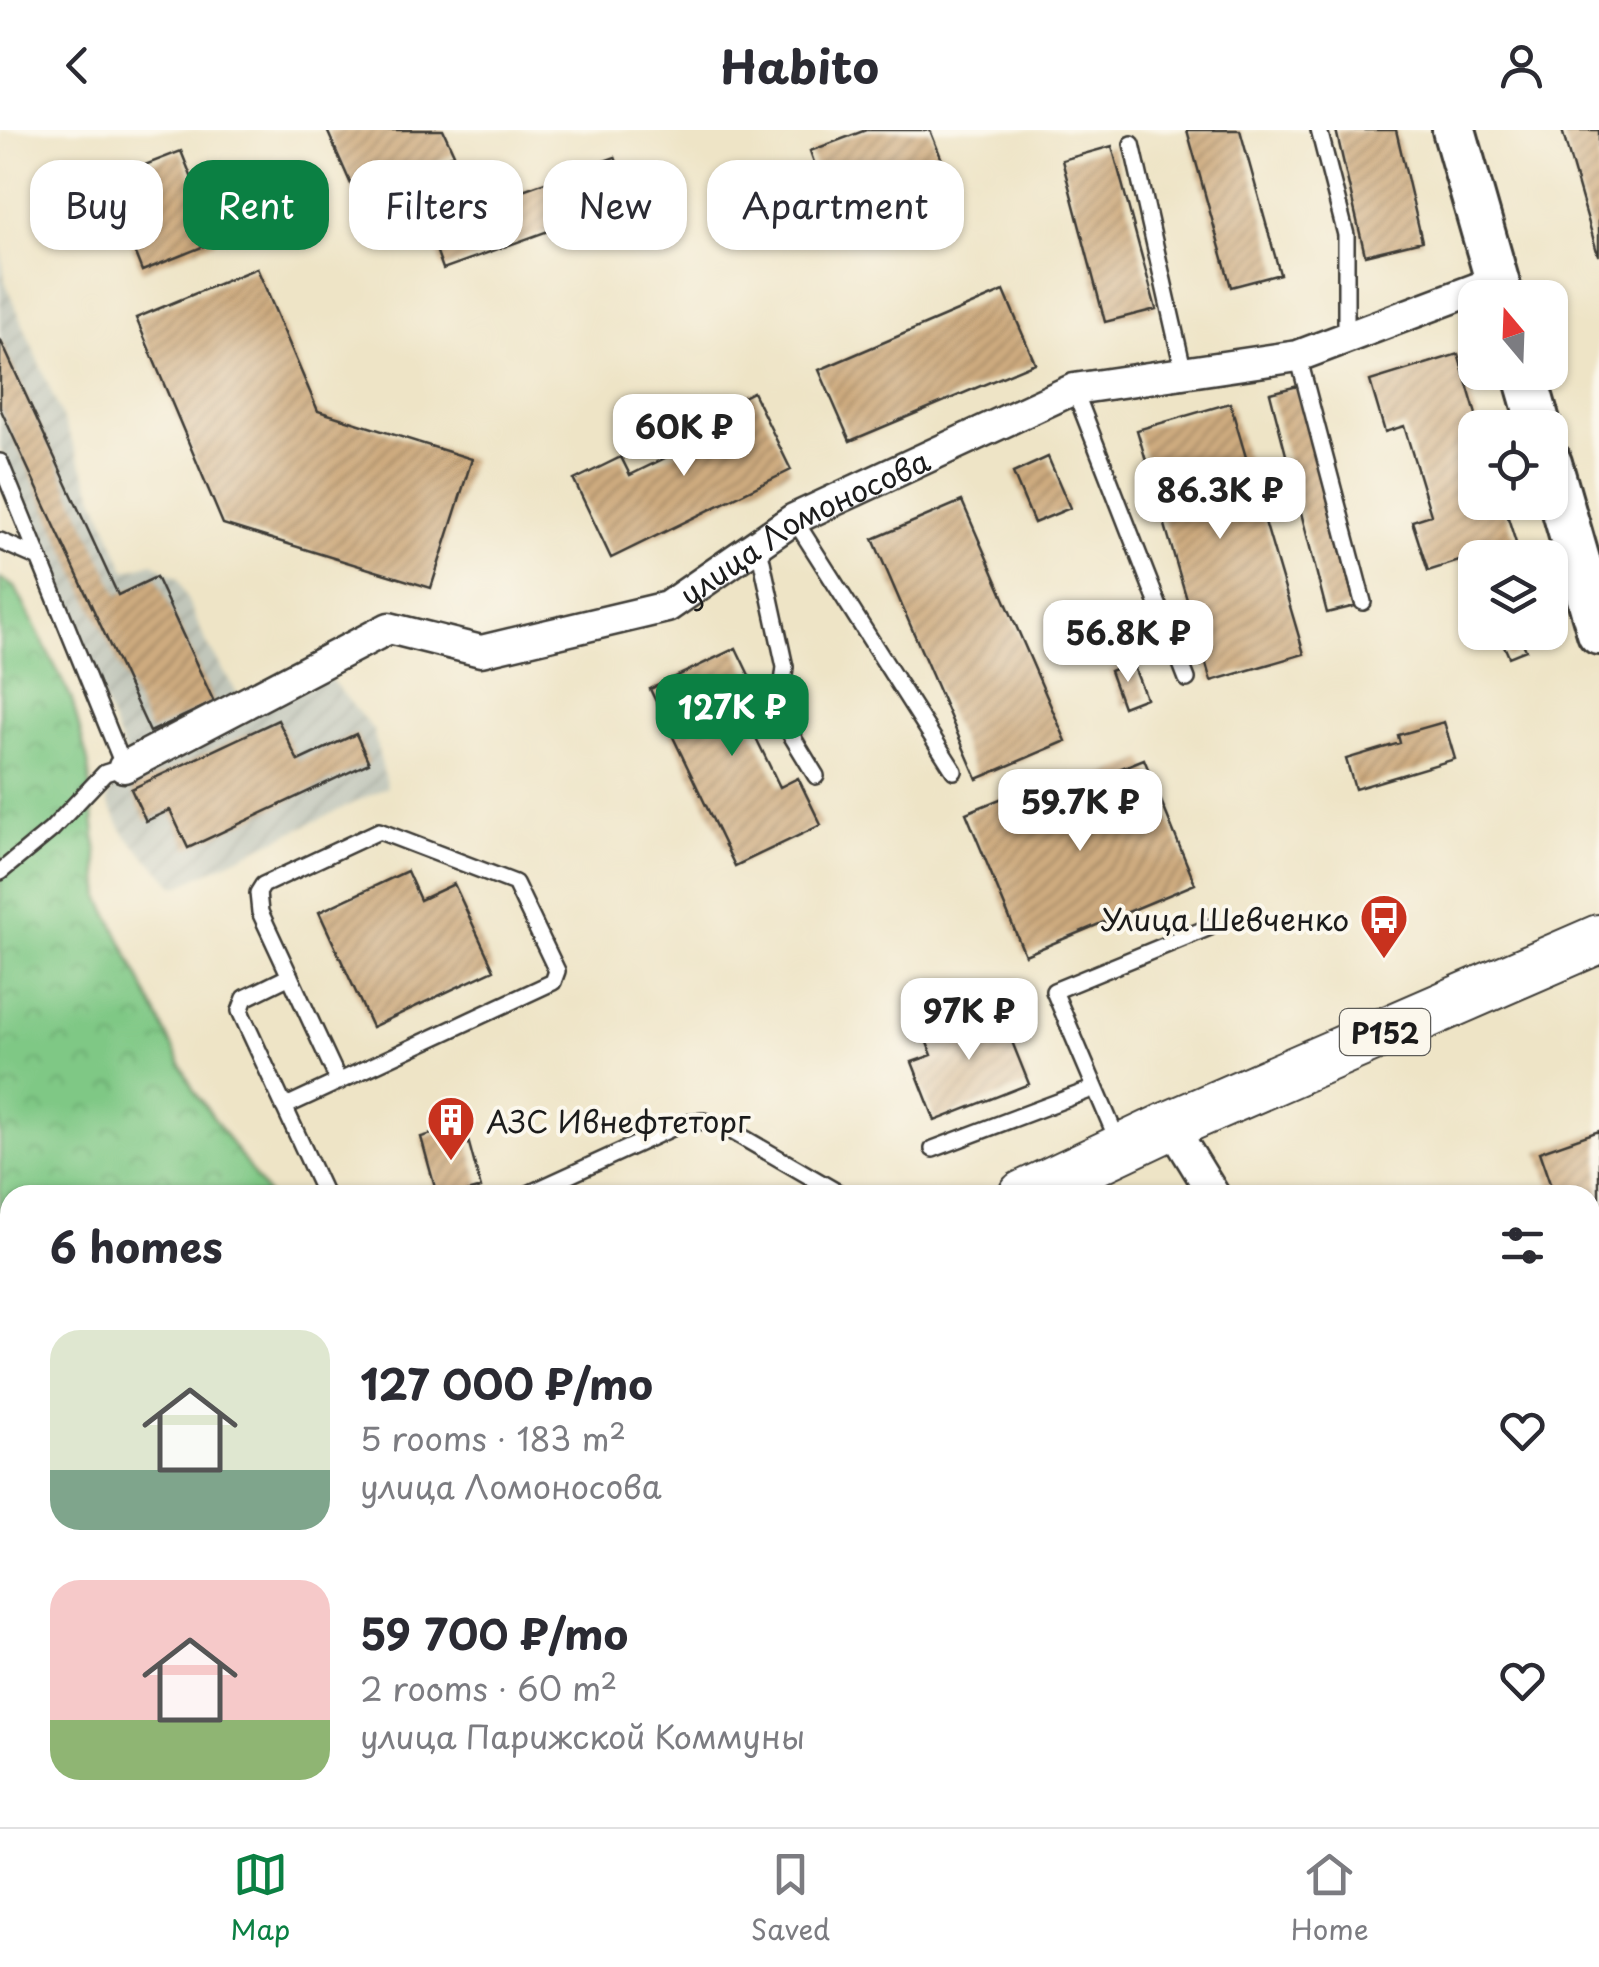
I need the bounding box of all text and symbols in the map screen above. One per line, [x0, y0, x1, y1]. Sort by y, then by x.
text: Habito [720, 31, 879, 99]
icon: back [50, 38, 105, 93]
icon: person [1494, 38, 1549, 93]
chip: Buy [30, 160, 163, 250]
chip: Rent [183, 160, 329, 250]
chip: Filters [349, 160, 523, 250]
chip: New [543, 160, 687, 250]
chip: Apartment [707, 160, 964, 250]
north arrow [1458, 280, 1568, 390]
map controls [1458, 280, 1568, 650]
pin: 60K ₽ [614, 394, 754, 479]
text: 60K ₽ [635, 402, 733, 450]
button: locate [1458, 410, 1568, 520]
street label: улица Ломоносова [669, 437, 937, 615]
pin: 86.3K ₽ [1128, 457, 1312, 542]
text: 86.3K ₽ [1157, 465, 1283, 513]
button: layers [1458, 540, 1568, 650]
pin: 56.8K ₽ [1036, 600, 1220, 685]
text: 56.8K ₽ [1065, 608, 1191, 656]
pin: 127K ₽ [651, 674, 813, 759]
text: 127K ₽ [678, 682, 786, 730]
pin: 59.7K ₽ [988, 769, 1172, 854]
text: 59.7K ₽ [1020, 777, 1140, 825]
bus stop icon: Улица Шевченко [1358, 892, 1410, 960]
place label: Улица Шевченко [1101, 896, 1349, 941]
pin: 97K ₽ [899, 978, 1039, 1063]
text: 97K ₽ [923, 986, 1015, 1034]
road number: Р152 [1340, 1009, 1430, 1055]
building icon: АЗС Ивнефтеторг [425, 1094, 477, 1162]
place label: АЗС Ивнефтеторг [486, 1098, 751, 1143]
text: 6 homes [50, 1214, 223, 1277]
icon: filters [1495, 1218, 1550, 1273]
text: 127 000 ₽/mo [360, 1351, 653, 1414]
icon: home [130, 1370, 250, 1490]
icon: heart [1495, 1403, 1550, 1458]
text: 5 rooms · 183 m² [360, 1414, 626, 1462]
text: улица Ломоносова [360, 1462, 662, 1510]
text: 59 700 ₽/mo [360, 1601, 628, 1664]
icon: home [130, 1620, 250, 1740]
icon: heart [1495, 1653, 1550, 1708]
text: 2 rooms · 60 m² [360, 1664, 617, 1712]
text: улица Парижской Коммуны [360, 1712, 805, 1760]
tab: Map [230, 1847, 290, 1950]
tab: Saved [751, 1847, 830, 1950]
tab: Home [1291, 1847, 1369, 1950]

